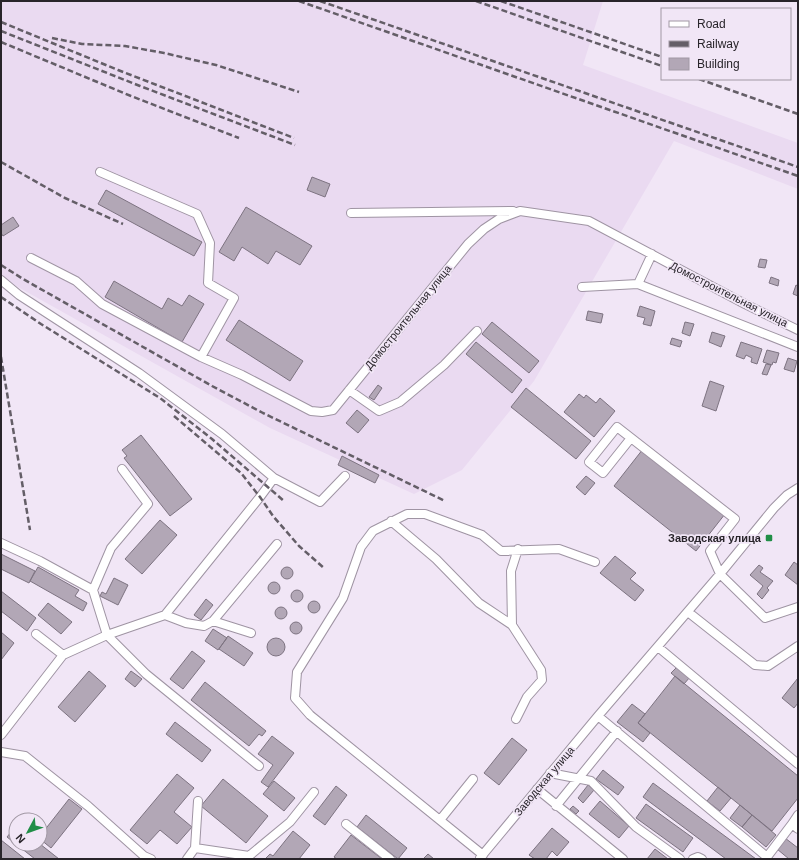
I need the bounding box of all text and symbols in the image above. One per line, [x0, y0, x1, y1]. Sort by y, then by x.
legend [661, 8, 791, 80]
text: Road [697, 17, 726, 31]
text: Railway [697, 37, 739, 51]
text: Building [697, 57, 740, 71]
street label: Домостроительная улица [668, 259, 791, 329]
street label: Домостроительная улица [362, 262, 454, 372]
place label: Заводская улица [668, 532, 762, 544]
marker: Заводская улица [764, 533, 774, 543]
street label: Заводская улица [512, 743, 577, 818]
north arrow [8, 812, 48, 852]
text: N [13, 832, 28, 845]

